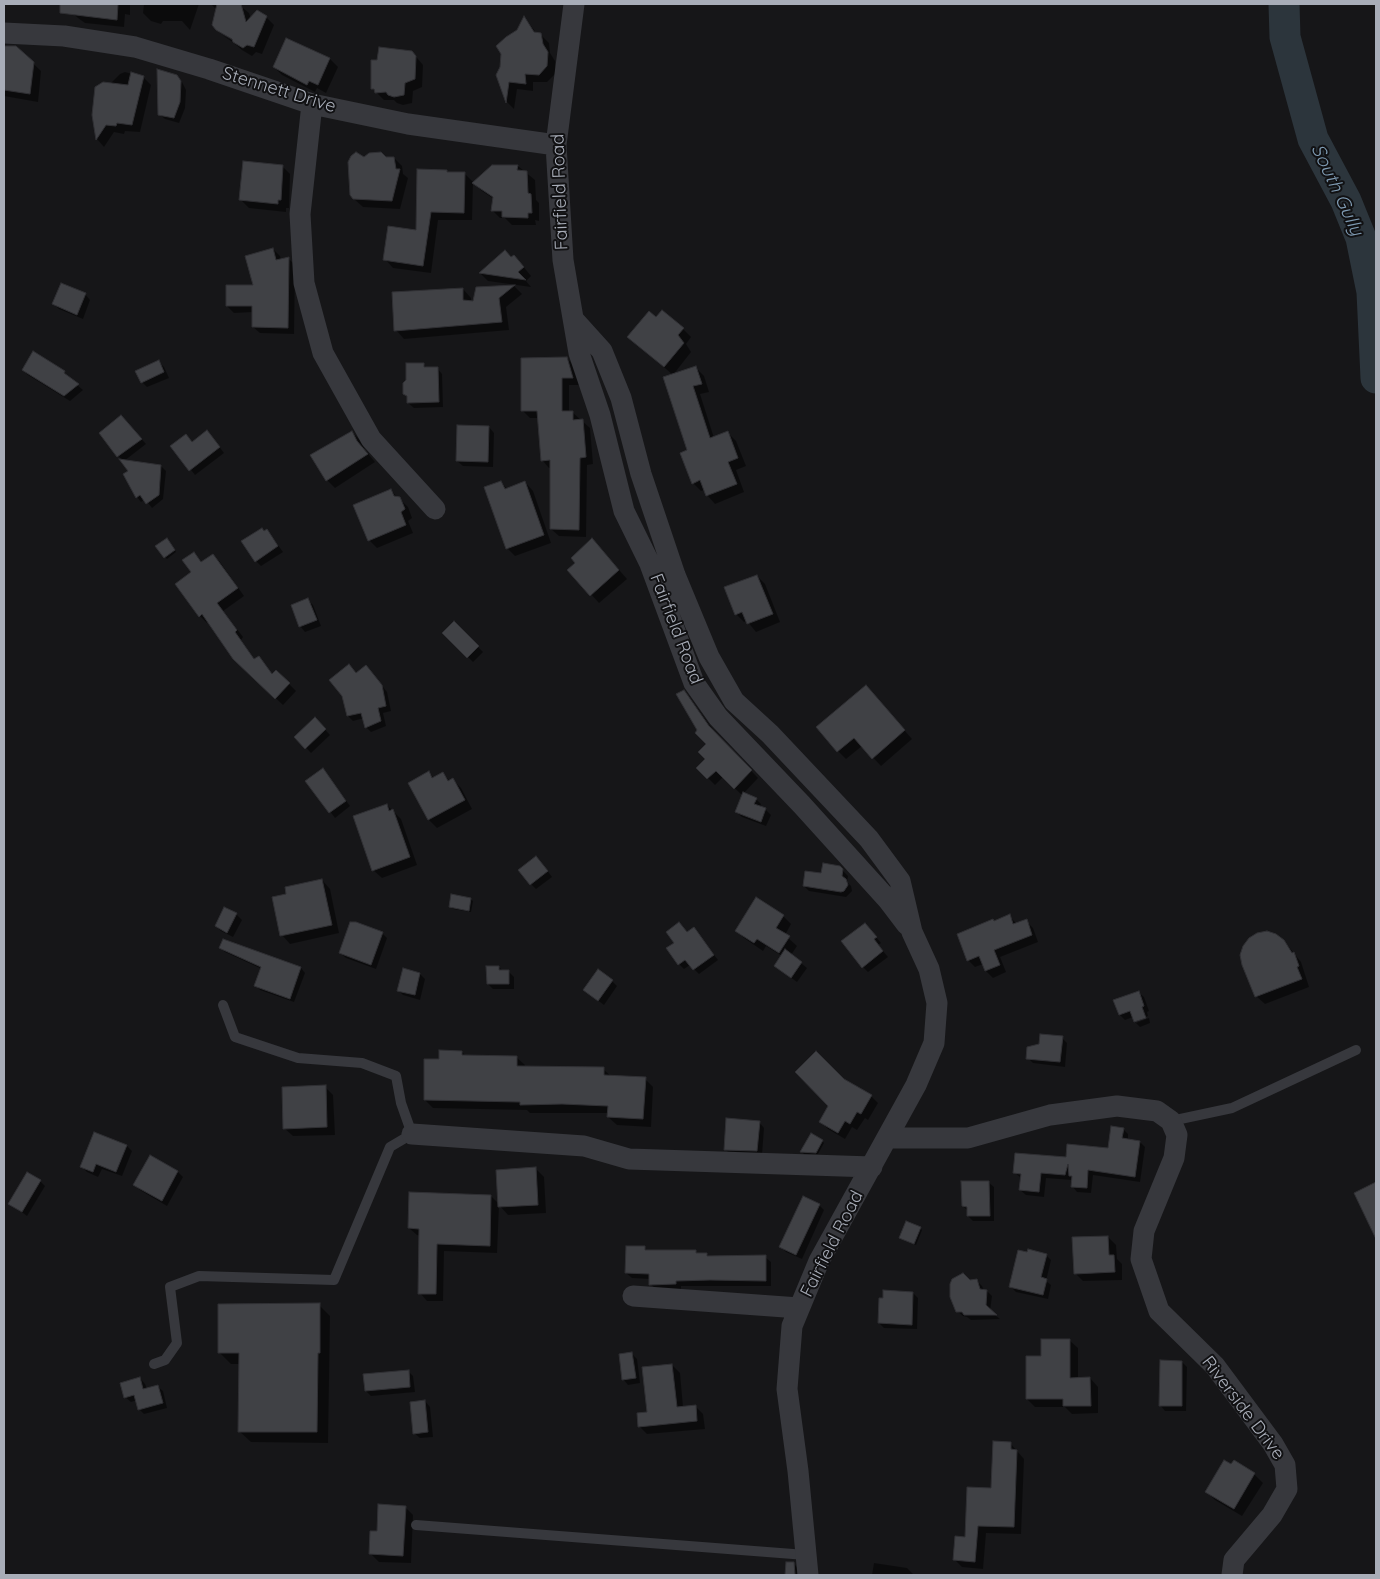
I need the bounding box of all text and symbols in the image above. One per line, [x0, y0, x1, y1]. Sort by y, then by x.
street label: Stennett Drive [220, 62, 338, 118]
street label: Fairfield Road [547, 133, 573, 251]
water label: South Gully [1306, 140, 1368, 240]
street label: Fairfield Road [645, 571, 707, 687]
street label: Fairfield Road [796, 1187, 868, 1301]
street label: Riverside Drive [1197, 1352, 1289, 1464]

